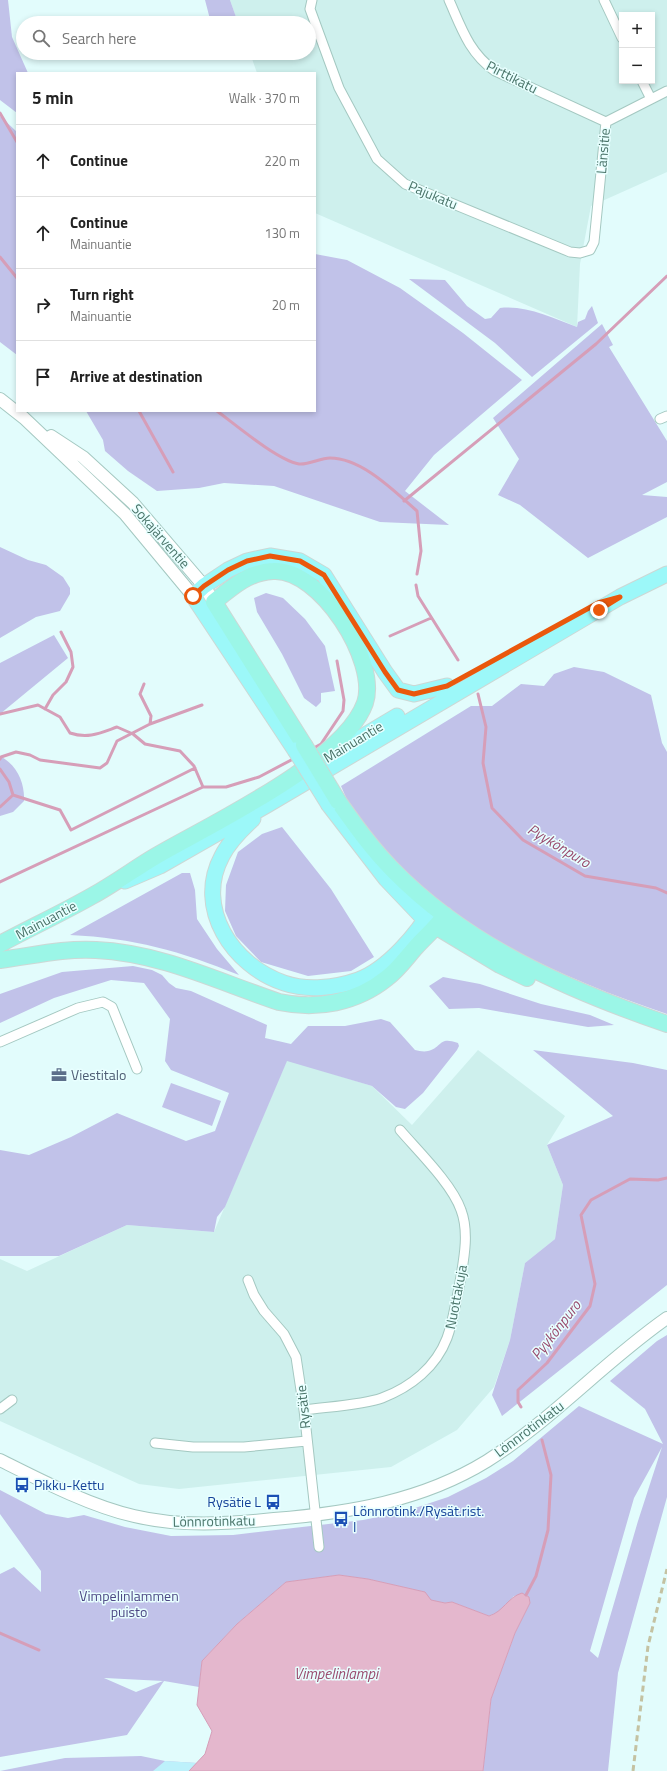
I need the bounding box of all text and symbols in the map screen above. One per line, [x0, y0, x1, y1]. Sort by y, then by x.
map controls [619, 12, 655, 84]
button: + [619, 12, 655, 48]
search box [16, 16, 316, 60]
icon: search [30, 27, 52, 49]
text: Search here [62, 27, 136, 50]
button: − [619, 48, 655, 84]
street label: Pirttikatu [483, 55, 542, 98]
text: 5 min [32, 85, 73, 111]
text: Walk · 370 m [229, 88, 300, 108]
street label: Länsitie [590, 127, 615, 175]
text: Continue [70, 149, 128, 172]
icon: ahead [32, 150, 54, 172]
text: 220 m [264, 151, 300, 171]
street label: Pajukatu [405, 175, 461, 214]
text: Continue [70, 211, 128, 234]
icon: ahead [32, 222, 54, 244]
text: 130 m [264, 223, 300, 243]
text: Mainuantie [70, 234, 132, 254]
text: Turn right [70, 283, 134, 306]
icon: right [32, 294, 54, 316]
text: 20 m [272, 295, 300, 315]
text: Mainuantie [70, 306, 132, 326]
text: Arrive at destination [70, 365, 203, 388]
icon: arrive [32, 366, 54, 388]
street label: Sokajärventie [127, 499, 195, 573]
route start [184, 587, 202, 605]
route end [590, 601, 608, 619]
street label: Mainuantie [319, 715, 387, 768]
water label: Pyykönpuro [523, 818, 596, 874]
street label: Mainuantie [12, 895, 80, 944]
place label: Viestitalo [71, 1064, 126, 1085]
office icon: Viestitalo [50, 1066, 68, 1084]
street label: Nuottakuja [439, 1263, 472, 1331]
water label: Pyykönpuro [525, 1295, 587, 1364]
street label: Rysätie [290, 1384, 315, 1430]
street label: Lönnrotinkatu [489, 1395, 568, 1462]
place label: Pikku-Kettu [34, 1474, 104, 1495]
bus stop icon: Pikku-Kettu [13, 1476, 31, 1494]
place label: Rysätie L [207, 1491, 261, 1512]
bus stop icon: Rysätie L [264, 1493, 282, 1511]
place label: Lönnrotink./Rysät.rist. I [353, 1500, 484, 1537]
street label: Lönnrotinkatu [172, 1509, 255, 1532]
bus stop icon: Lönnrotink./Rysät.rist. I [332, 1510, 350, 1528]
park label: Vimpelinlammen puisto [79, 1585, 179, 1622]
water label: Vimpelinlampi [294, 1662, 380, 1685]

